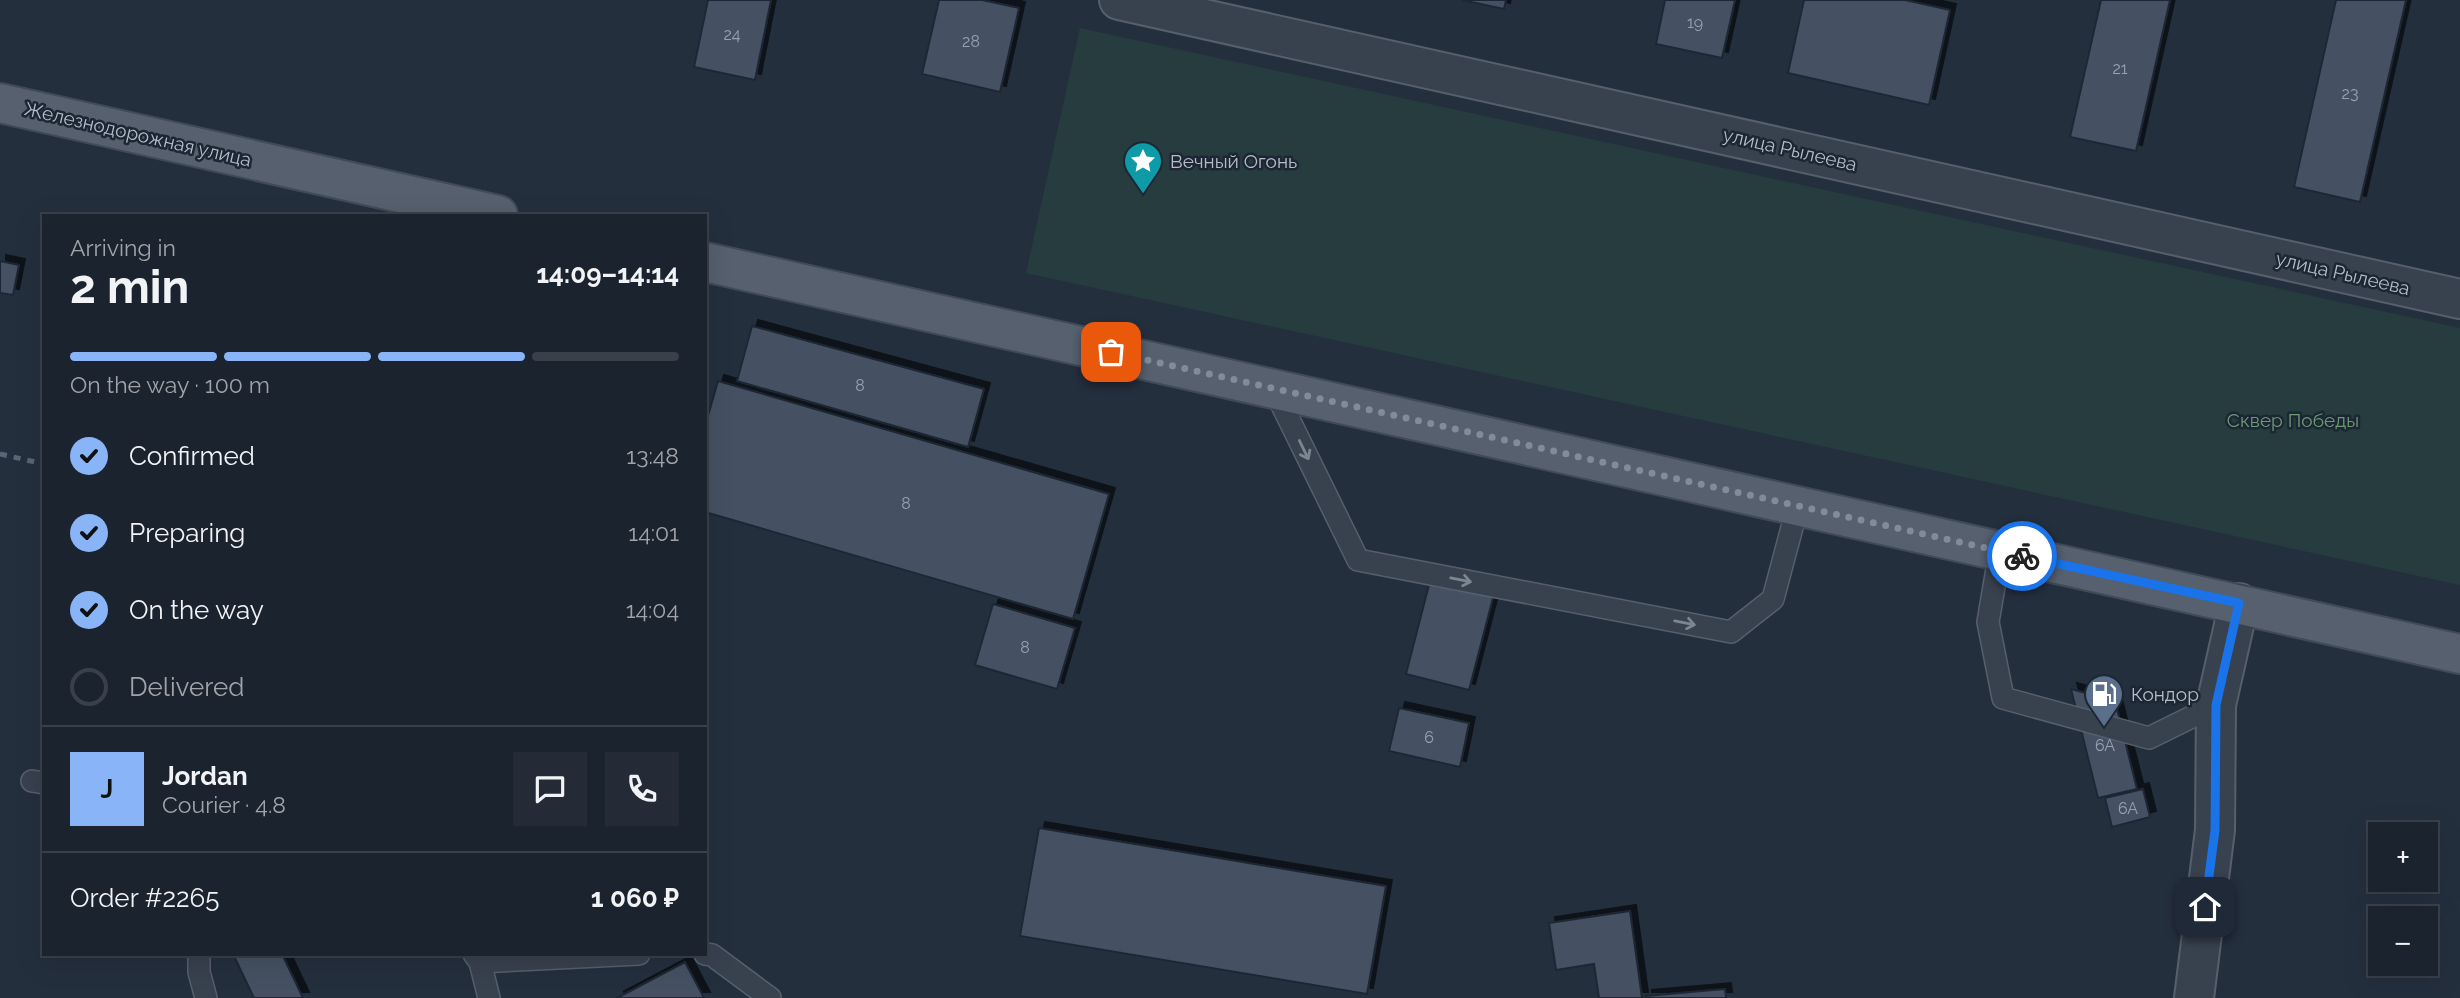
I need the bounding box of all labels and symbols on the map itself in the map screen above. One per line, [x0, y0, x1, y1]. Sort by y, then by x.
house number: 19 [1687, 13, 1703, 32]
house number: 24 [723, 25, 741, 44]
house number: 28 [962, 32, 980, 51]
house number: 21 [2112, 59, 2128, 78]
house number: 23 [2342, 84, 2358, 103]
street label: Железнодорожная улица [22, 97, 254, 171]
street label: улица Рылеева [1721, 123, 1859, 175]
place icon: Вечный Огонь [1122, 140, 1164, 195]
place label: Вечный Огонь [1170, 150, 1297, 172]
street label: улица Рылеева [2274, 247, 2412, 299]
pin [1081, 322, 1141, 382]
house number: 8 [855, 376, 865, 395]
park label: Сквер Победы [2227, 409, 2359, 431]
one-way arrow [1298, 439, 1311, 460]
house number: 8 [901, 494, 911, 513]
courier [1987, 521, 2057, 591]
one-way arrow [1449, 573, 1472, 587]
one-way arrow [1673, 616, 1696, 630]
house number: 8 [1020, 638, 1030, 657]
fuel station icon: Кондор [2083, 673, 2125, 728]
place label: Кондор [2131, 683, 2199, 705]
house number: 6 [1424, 728, 1434, 747]
house number: 6А [2095, 736, 2115, 755]
house number: 6А [2118, 799, 2138, 818]
pin [2175, 877, 2235, 937]

